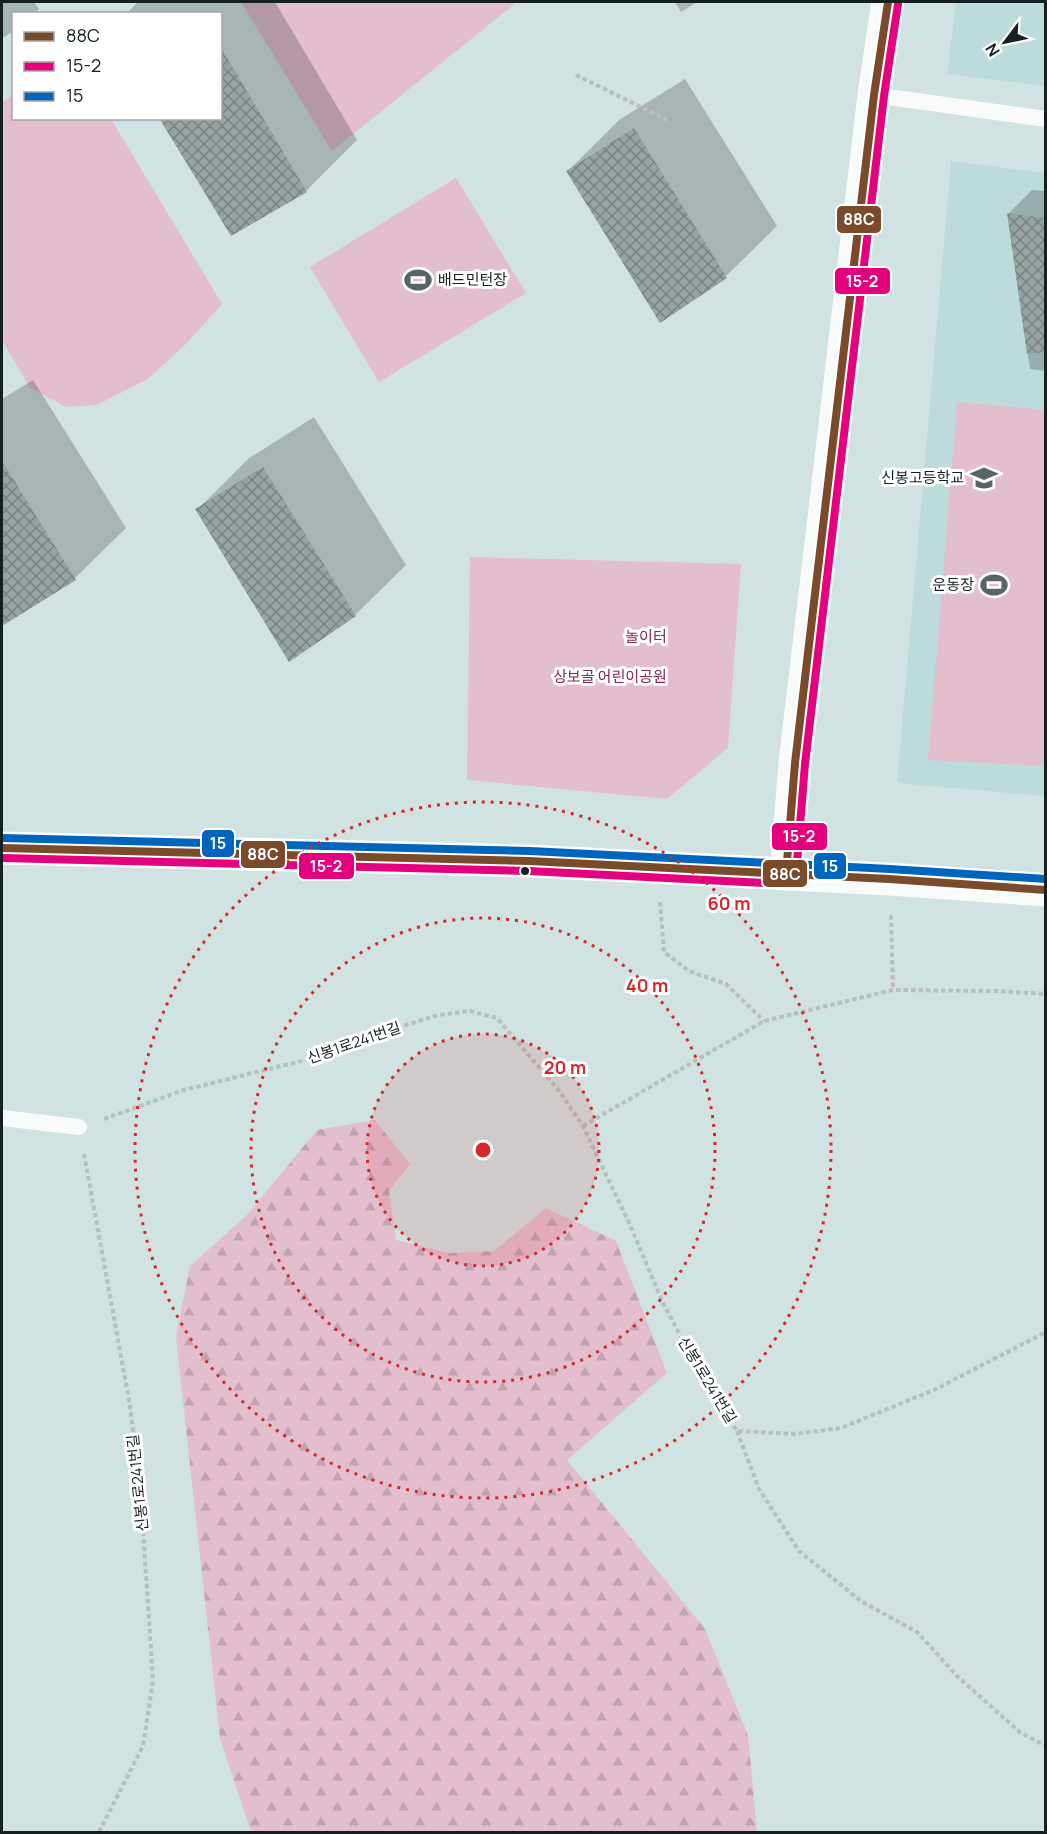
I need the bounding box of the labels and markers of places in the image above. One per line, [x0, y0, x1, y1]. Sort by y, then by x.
sports icon: 배드민턴장 [403, 265, 433, 295]
place label: 배드민턴장 [438, 269, 507, 290]
school or university icon: 신봉고등학교 [969, 463, 999, 493]
place label: 신봉고등학교 [881, 467, 964, 488]
sports icon: 운동장 [979, 570, 1009, 600]
place label: 운동장 [933, 574, 974, 595]
unlabelled marker [519, 865, 531, 877]
centre of rings [473, 1140, 493, 1160]

